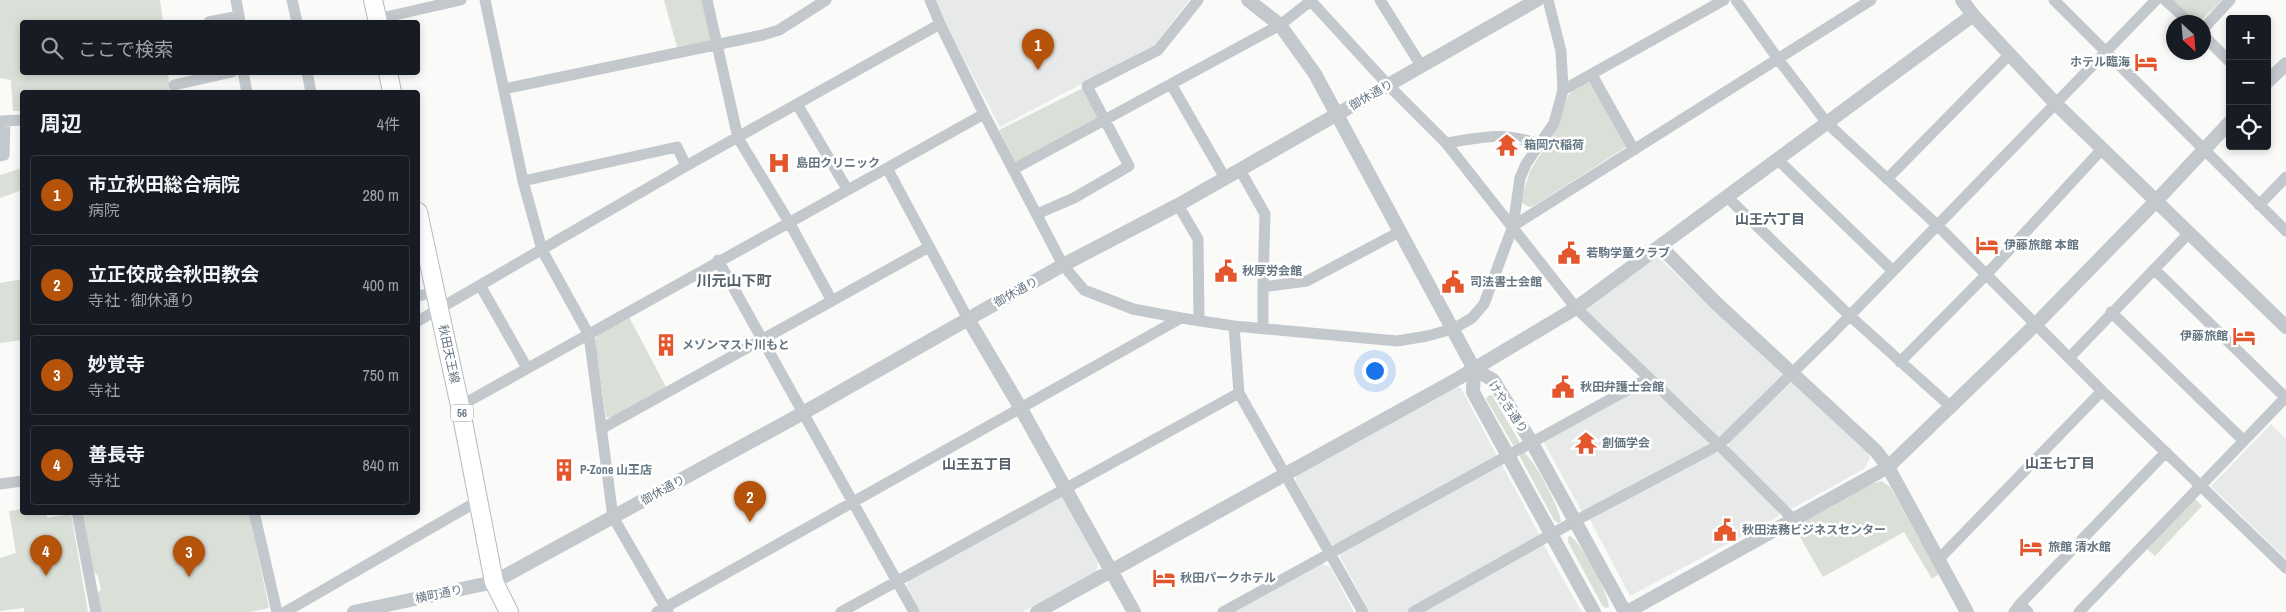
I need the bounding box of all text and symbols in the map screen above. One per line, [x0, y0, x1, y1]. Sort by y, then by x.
north arrow [2166, 15, 2211, 60]
map controls [2226, 15, 2271, 150]
button: + [2226, 15, 2271, 60]
search box [20, 20, 420, 75]
pin: 1 [1022, 29, 1054, 70]
icon: search [38, 34, 66, 62]
text: ここで検索 [78, 36, 173, 62]
hotel icon: ホテル臨海 [2133, 49, 2159, 75]
place label: ホテル臨海 [2070, 54, 2130, 70]
button: − [2226, 60, 2271, 105]
street label: 御休通り [1346, 76, 1396, 114]
button: locate [2226, 105, 2271, 150]
text: 周辺 [40, 109, 82, 138]
text: 4件 [377, 113, 400, 135]
temple icon: 箱岡穴稲荷 [1494, 132, 1520, 158]
place label: 箱岡穴稲荷 [1524, 137, 1584, 153]
hospital icon: 島田クリニック [766, 150, 792, 176]
place label: 島田クリニック [796, 155, 880, 171]
text: 市立秋田総合病院 [88, 171, 240, 197]
text: 1 [53, 184, 61, 206]
text: 280 m [363, 184, 399, 206]
text: 病院 [88, 199, 120, 221]
district label: 山王六丁目 [1735, 210, 1805, 228]
hotel icon: 伊藤旅館 本館 [1974, 232, 2000, 258]
place label: 伊藤旅館 本館 [2004, 237, 2079, 253]
public building icon: 若駒学童クラブ [1556, 240, 1582, 266]
place label: 若駒学童クラブ [1586, 245, 1670, 261]
public building icon: 秋厚労会館 [1213, 258, 1239, 284]
text: 立正佼成会秋田教会 [88, 261, 259, 287]
place label: 秋厚労会館 [1242, 263, 1302, 279]
public building icon: 司法書士会館 [1440, 269, 1466, 295]
district label: 川元山下町 [696, 270, 772, 291]
street label: 御休通り [991, 273, 1041, 311]
text: 2 [53, 274, 61, 296]
text: 400 m [363, 274, 399, 296]
place label: 司法書士会館 [1470, 274, 1542, 290]
text: 寺社 · 御休通り [88, 289, 195, 311]
street label: 秋田天王線 [435, 323, 463, 385]
hotel icon: 伊藤旅館 [2231, 323, 2257, 349]
place label: 伊藤旅館 [2180, 328, 2228, 344]
building icon: メゾンマスト川もと [653, 332, 679, 358]
place label: メゾンマスト川もと [682, 337, 790, 353]
text: 妙覚寺 [88, 351, 145, 377]
your location [1362, 358, 1388, 384]
text: 3 [53, 364, 61, 386]
text: 750 m [363, 364, 399, 386]
public building icon: 秋田弁護士会館 [1550, 374, 1576, 400]
street label: けやき通り [1485, 378, 1531, 436]
text: 寺社 [88, 379, 120, 401]
place label: 秋田弁護士会館 [1580, 379, 1664, 395]
road number: 56 [451, 404, 473, 422]
temple icon: 創価学会 [1573, 430, 1599, 456]
place label: 創価学会 [1602, 435, 1650, 451]
text: 善長寺 [88, 441, 145, 467]
text: 4 [53, 454, 61, 476]
text: 840 m [363, 454, 399, 476]
district label: 山王七丁目 [2025, 454, 2095, 472]
district label: 山王五丁目 [942, 455, 1012, 473]
building icon: P-Zone 山王店 [551, 457, 577, 483]
place label: P-Zone 山王店 [580, 462, 652, 478]
text: 寺社 [88, 469, 120, 491]
street label: 御休通り [638, 471, 688, 509]
pin: 2 [734, 481, 766, 522]
public building icon: 秋田法務ビジネスセンター [1712, 517, 1738, 543]
place label: 秋田法務ビジネスセンター [1742, 522, 1886, 538]
hotel icon: 旅館 清水館 [2018, 534, 2044, 560]
pin: 4 [30, 535, 62, 576]
pin: 3 [173, 536, 205, 577]
place label: 旅館 清水館 [2048, 539, 2111, 555]
hotel icon: 秋田パークホテル [1151, 565, 1177, 591]
place label: 秋田パークホテル [1180, 570, 1276, 586]
street label: 横町通り [414, 581, 464, 607]

